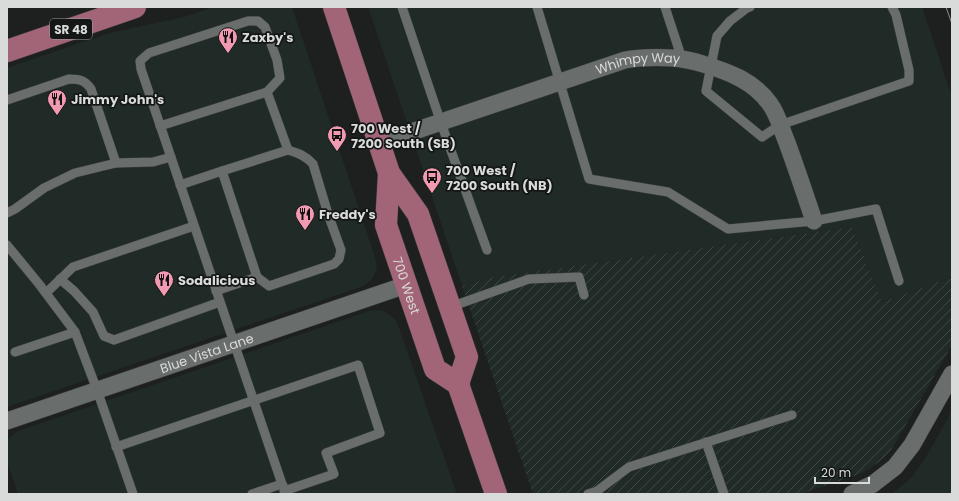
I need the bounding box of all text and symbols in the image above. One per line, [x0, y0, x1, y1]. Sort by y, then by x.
road number: SR 48 [50, 19, 92, 39]
restaurant icon: Zaxby's [217, 26, 239, 54]
place label: Zaxby's [242, 28, 293, 47]
street label: Whimpy Way [593, 48, 682, 79]
restaurant icon: Jimmy John's [46, 88, 68, 116]
place label: Jimmy John's [71, 90, 164, 109]
place label: 700 West / 7200 South (SB) [351, 119, 456, 153]
bus stop icon: 700 West / 7200 South (SB) [326, 124, 348, 152]
place label: 700 West / 7200 South (NB) [446, 161, 553, 195]
bus stop icon: 700 West / 7200 South (NB) [421, 166, 443, 194]
restaurant icon: Freddy's [294, 203, 316, 231]
place label: Freddy's [319, 205, 376, 224]
street label: 700 West [388, 254, 425, 317]
restaurant icon: Sodalicious [153, 269, 175, 297]
place label: Sodalicious [178, 271, 256, 290]
street label: Blue Vista Lane [157, 328, 256, 378]
scale bar [815, 459, 869, 485]
text: 20 m [821, 464, 851, 481]

